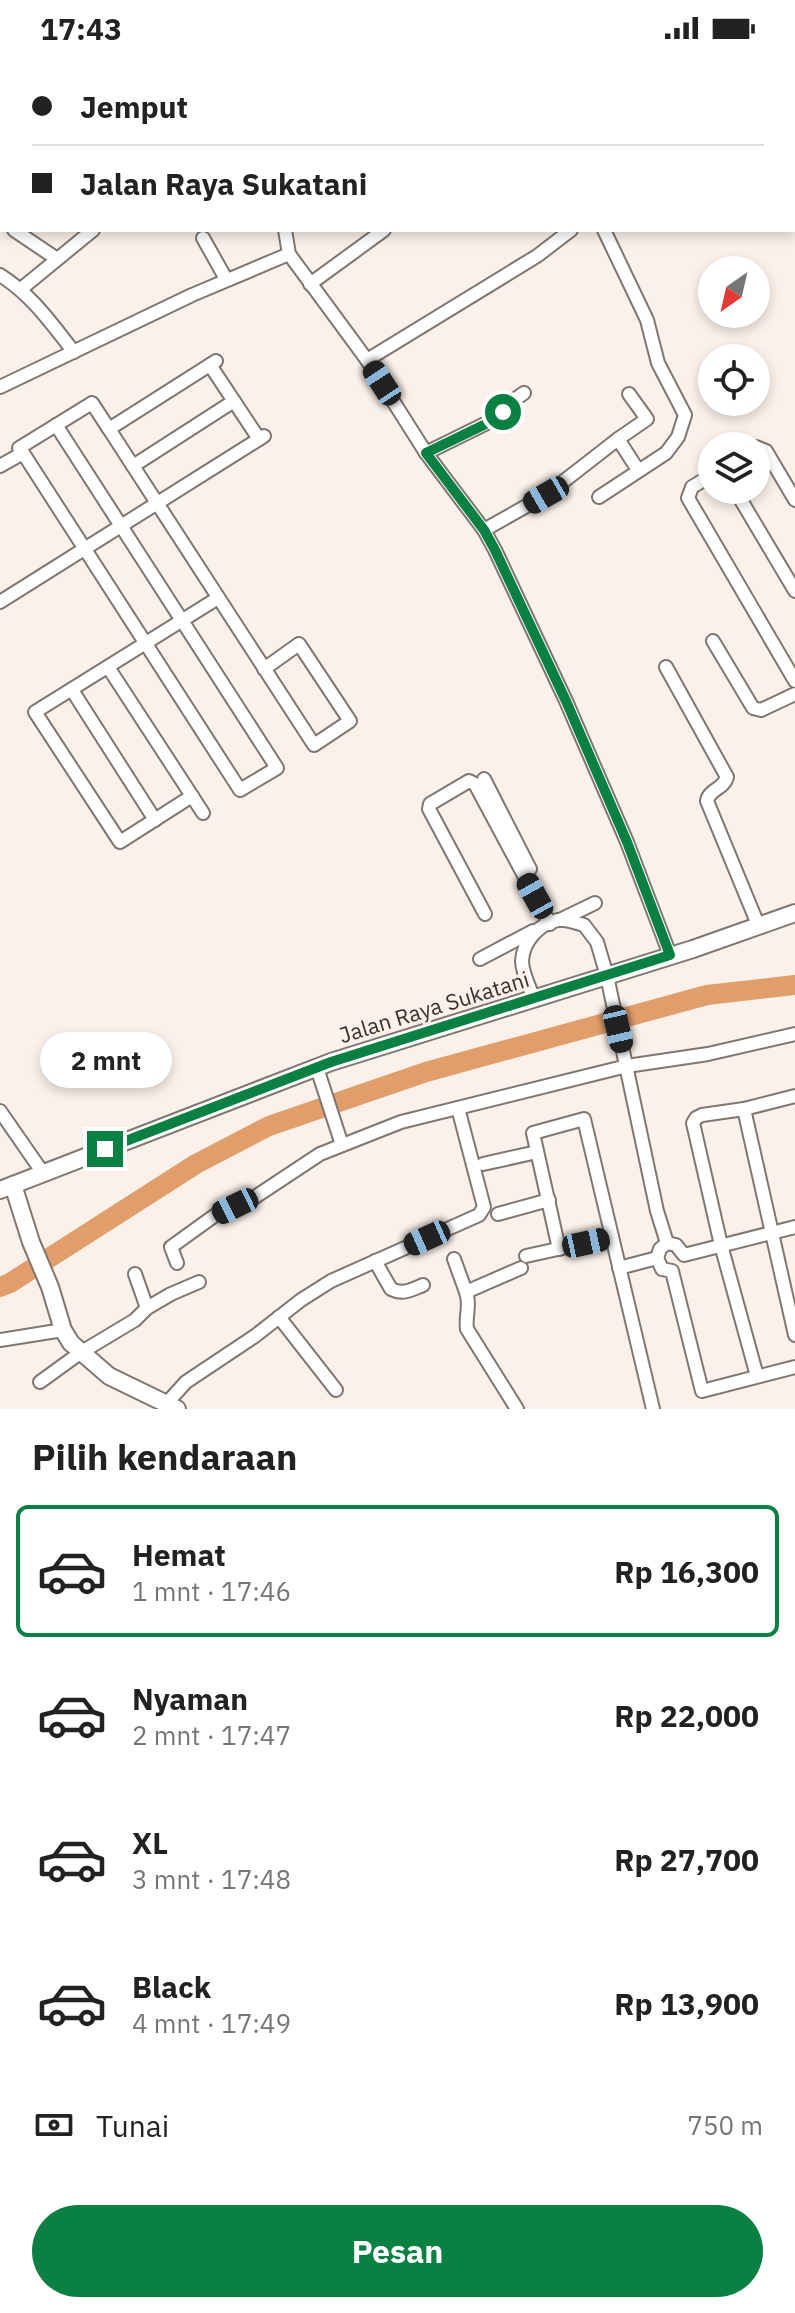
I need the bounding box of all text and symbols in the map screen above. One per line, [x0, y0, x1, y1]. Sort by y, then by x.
text: 17:43 [40, 9, 122, 48]
text: Jemput [80, 87, 188, 126]
text: Jalan Raya Sukatani [80, 164, 367, 203]
north arrow [698, 256, 770, 328]
map controls [698, 256, 770, 504]
button: locate [698, 344, 770, 416]
car [359, 356, 405, 410]
route start [485, 394, 521, 430]
button: layers [698, 432, 770, 504]
car [519, 473, 573, 517]
car [513, 869, 557, 923]
street label: Jalan Raya Sukatani [335, 964, 533, 1049]
car [601, 1003, 635, 1055]
callout: 2 mnt [39, 1033, 171, 1089]
text: 2 mnt [71, 1043, 141, 1077]
route end [87, 1131, 123, 1167]
car [208, 1185, 262, 1227]
car [400, 1217, 454, 1259]
car [560, 1226, 612, 1260]
text: Pilih kendaraan [32, 1433, 297, 1480]
icon: car [36, 1535, 108, 1607]
text: Hemat [132, 1535, 226, 1574]
text: Rp 16,300 [614, 1552, 759, 1591]
text: 1 mnt · 17:46 [132, 1574, 291, 1608]
icon: car [36, 1679, 108, 1751]
text: Nyaman [132, 1679, 248, 1718]
text: Rp 22,000 [614, 1696, 759, 1735]
text: 2 mnt · 17:47 [132, 1718, 291, 1752]
icon: car [36, 1823, 108, 1895]
text: XL [132, 1823, 168, 1862]
text: Rp 27,700 [614, 1840, 759, 1879]
text: 3 mnt · 17:48 [132, 1862, 291, 1896]
icon: car [36, 1967, 108, 2039]
text: Black [132, 1967, 211, 2006]
text: Rp 13,900 [614, 1984, 759, 2023]
text: 4 mnt · 17:49 [132, 2006, 291, 2040]
icon: cash [32, 2103, 76, 2147]
text: Tunai [96, 2106, 169, 2145]
text: 750 m [687, 2108, 763, 2142]
button: Pesan [32, 2205, 763, 2297]

